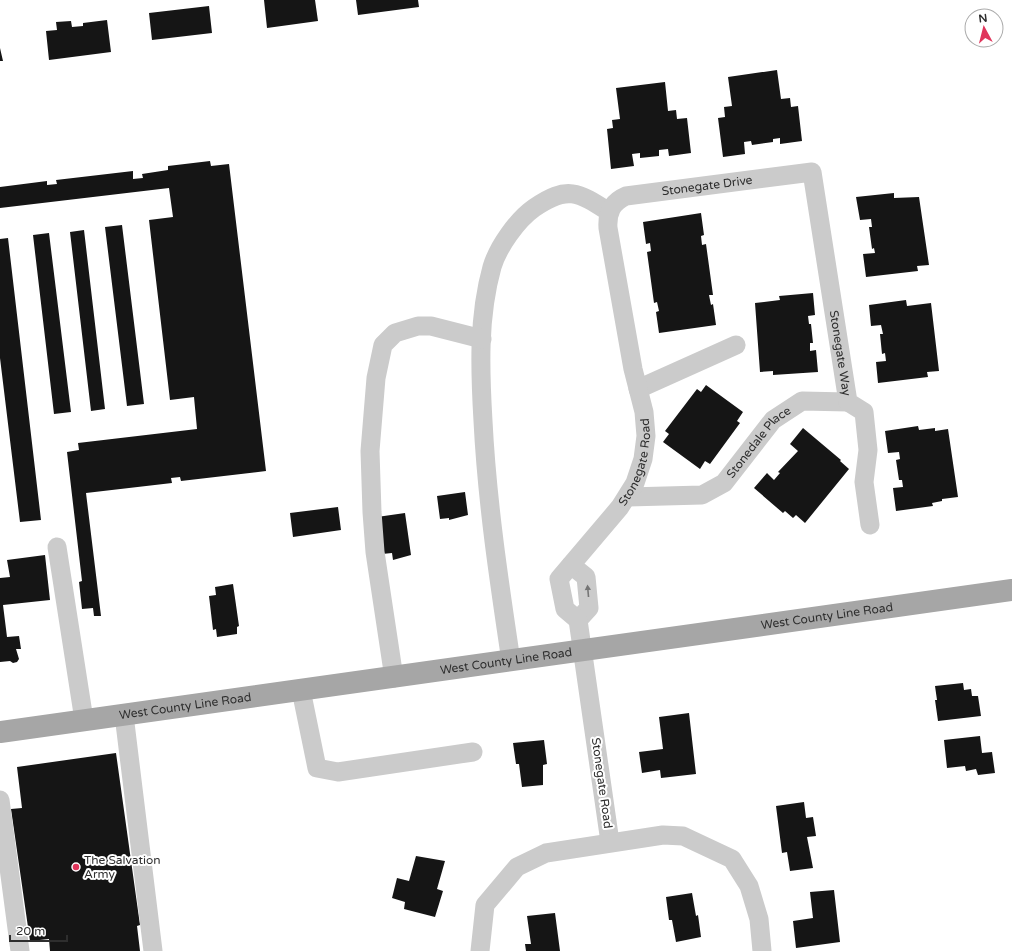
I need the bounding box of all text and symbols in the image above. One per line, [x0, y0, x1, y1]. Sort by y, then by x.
north arrow [964, 8, 1004, 48]
text: N [978, 12, 988, 26]
street label: Stonegate Drive [661, 173, 753, 198]
street label: Stonegate Way [827, 309, 854, 397]
street label: Stonedale Place [724, 403, 793, 481]
street label: Stonegate Road [616, 418, 653, 508]
one-way arrow [584, 585, 591, 597]
street label: West County Line Road [760, 600, 894, 632]
street label: West County Line Road [439, 645, 573, 677]
street label: West County Line Road [118, 690, 252, 722]
street label: Stonegate Road [589, 737, 615, 829]
place label: The Salvation Army [84, 853, 161, 881]
marker: The Salvation Army [71, 862, 81, 872]
scale bar [10, 917, 67, 943]
text: 20 m [16, 924, 45, 938]

